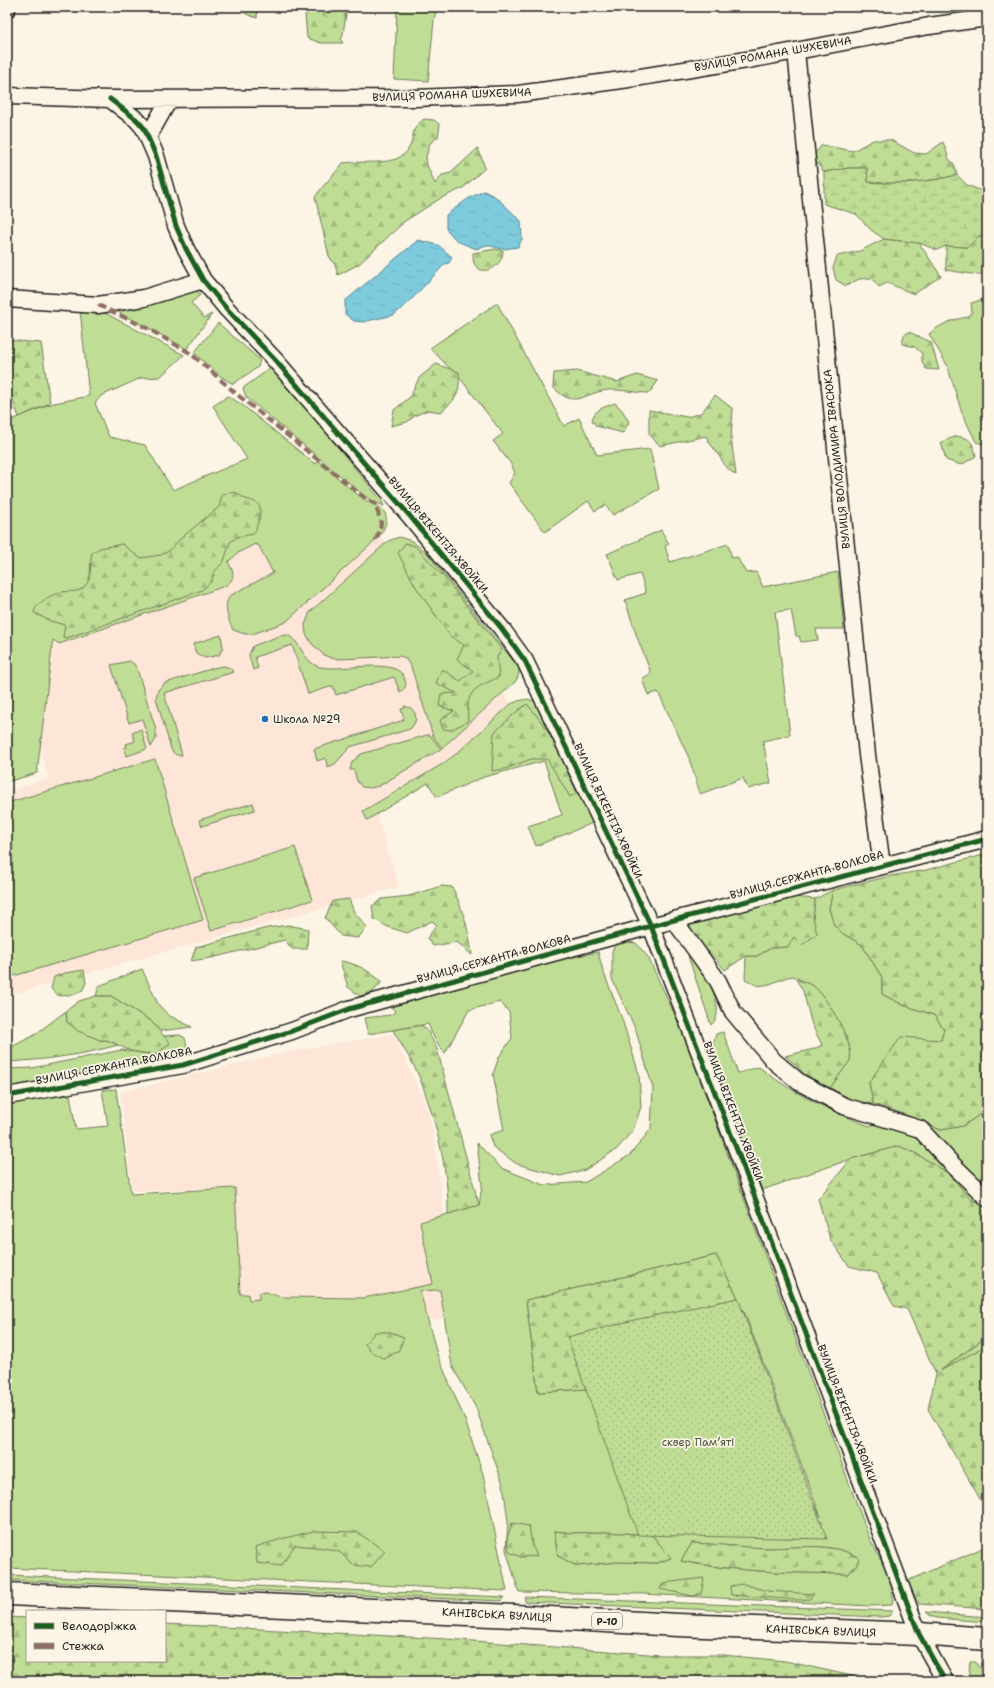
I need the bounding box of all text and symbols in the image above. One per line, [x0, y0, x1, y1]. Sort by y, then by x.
street label: ВУЛИЦЯ РОМАНА ШУХЕВИЧА [693, 33, 853, 75]
street label: ВУЛИЦЯ РОМАНА ШУХЕВИЧА [372, 85, 532, 105]
street label: ВУЛИЦЯ ВОЛОДИМИРА ІВАСЮКА [820, 368, 854, 550]
street label: ВУЛИЦЯ ВІКЕНТІЯ ХВОЙКИ [385, 473, 492, 597]
place label: Школа №29 [273, 712, 341, 727]
marker: Школа №29 [260, 714, 270, 724]
street label: ВУЛИЦЯ ВІКЕНТІЯ ХВОЙКИ [570, 740, 647, 881]
street label: ВУЛИЦЯ СЕРЖАНТА ВОЛКОВА [728, 847, 886, 903]
street label: ВУЛИЦЯ СЕРЖАНТА ВОЛКОВА [415, 931, 573, 987]
street label: ВУЛИЦЯ ВІКЕНТІЯ ХВОЙКИ [700, 1039, 767, 1183]
street label: ВУЛИЦЯ СЕРЖАНТА ВОЛКОВА [34, 1043, 194, 1089]
street label: ВУЛИЦЯ ВІКЕНТІЯ ХВОЙКИ [814, 1342, 881, 1486]
park label: сквер Памʼяті [662, 1435, 734, 1450]
street label: КАНІВСЬКА ВУЛИЦЯ [442, 1605, 552, 1625]
legend [26, 1610, 166, 1662]
road number: Р-10 [592, 1613, 622, 1629]
text: Велодоріжка [62, 1618, 137, 1634]
street label: КАНІВСЬКА ВУЛИЦЯ [766, 1622, 876, 1640]
text: Стежка [62, 1638, 104, 1654]

